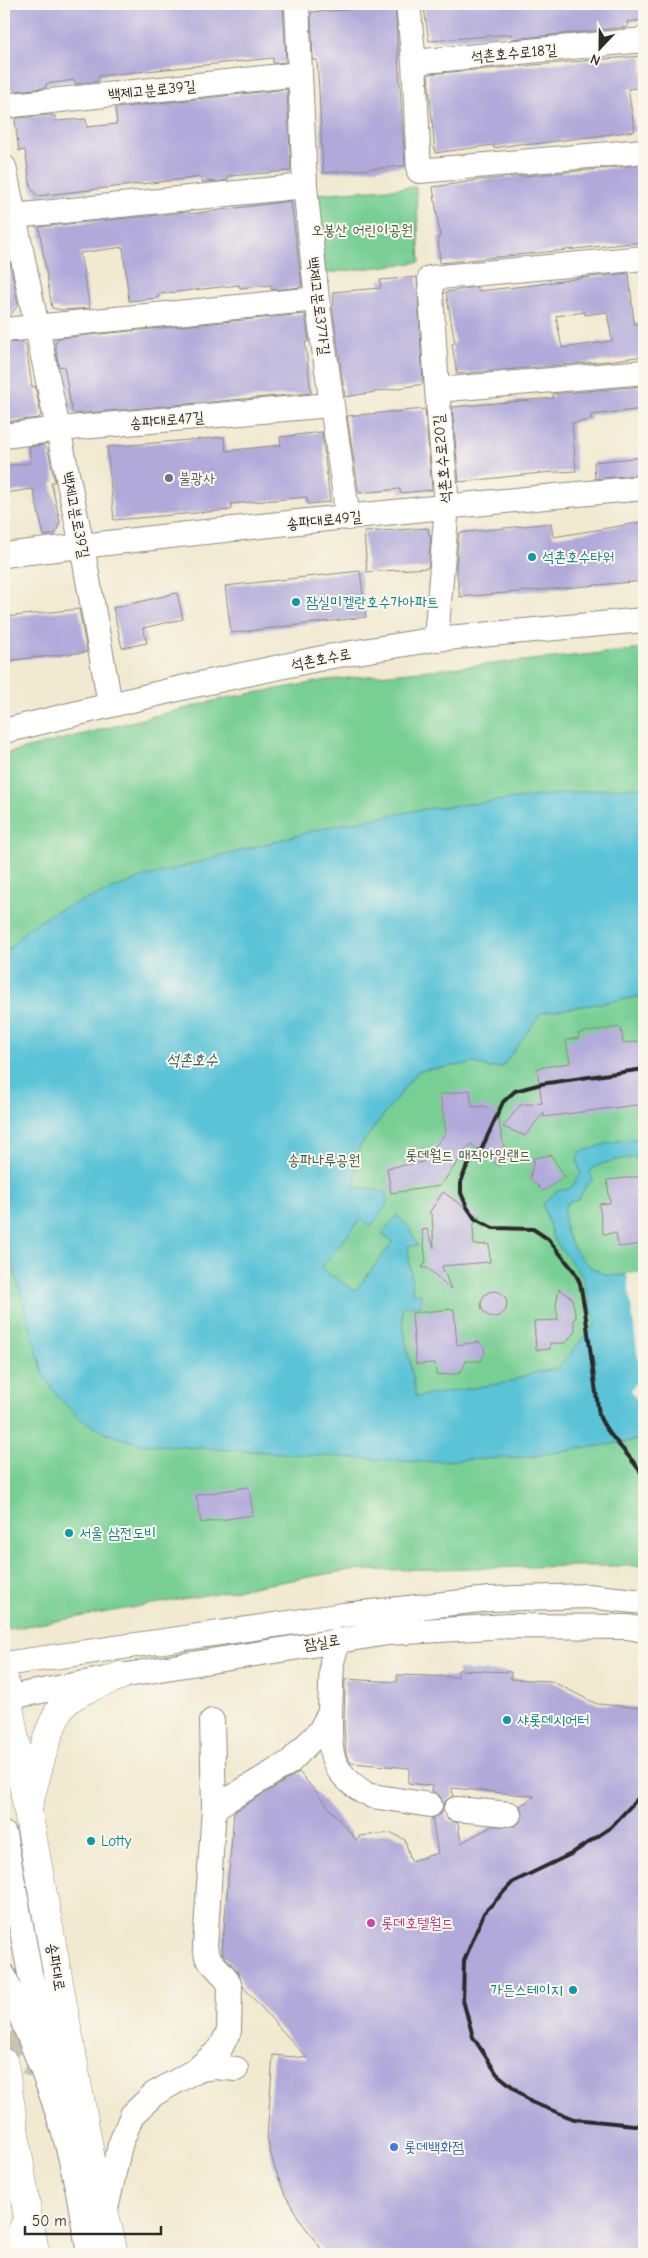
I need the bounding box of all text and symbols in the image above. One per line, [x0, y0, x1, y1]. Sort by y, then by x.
north arrow [576, 22, 626, 72]
street label: 석촌호수로18길 [470, 40, 558, 66]
text: N [588, 50, 603, 69]
street label: 백제고분로39길 [107, 76, 197, 104]
park label: 오봉산 어린이공원 [311, 221, 413, 239]
street label: 백제고분로37가길 [304, 256, 334, 356]
street label: 송파대로47길 [129, 408, 205, 432]
street label: 석촌호수로20길 [429, 414, 455, 504]
place label: 불광사 [179, 469, 215, 487]
street label: 백제고분로39길 [59, 470, 93, 560]
marker: 불광사 [163, 472, 175, 484]
street label: 송파대로49길 [285, 507, 363, 533]
place label: 석촌호수타워 [542, 548, 614, 566]
marker: 석촌호수타워 [526, 551, 538, 563]
place label: 잠실미켈란호수가아파트 [306, 593, 439, 611]
marker: 잠실미켈란호수가아파트 [290, 596, 302, 608]
street label: 석촌호수로 [290, 644, 352, 674]
water label: 석촌호수 [166, 1051, 218, 1069]
park label: 롯데월드 매직아일랜드 [405, 1146, 531, 1164]
park label: 송파나루공원 [288, 1151, 360, 1169]
place label: 서울 삼전도비 [79, 1524, 156, 1542]
marker: 서울 삼전도비 [63, 1527, 75, 1539]
street label: 잠실로 [303, 1630, 341, 1654]
place label: 샤롯데시어터 [517, 1711, 589, 1729]
marker: 샤롯데시어터 [501, 1714, 513, 1726]
place label: Lotty [101, 1832, 132, 1850]
marker: Lotty [85, 1835, 97, 1847]
place label: 롯데호텔월드 [381, 1914, 453, 1932]
marker: 롯데호텔월드 [365, 1917, 377, 1929]
street label: 송파대로 [43, 1942, 69, 1992]
place label: 가든스테이지 [491, 1981, 563, 1999]
marker: 가든스테이지 [567, 1984, 579, 1996]
place label: 롯데백화점 [404, 2138, 464, 2156]
marker: 롯데백화점 [388, 2141, 400, 2153]
scale bar [25, 2203, 161, 2235]
text: 50 m [32, 2212, 67, 2230]

